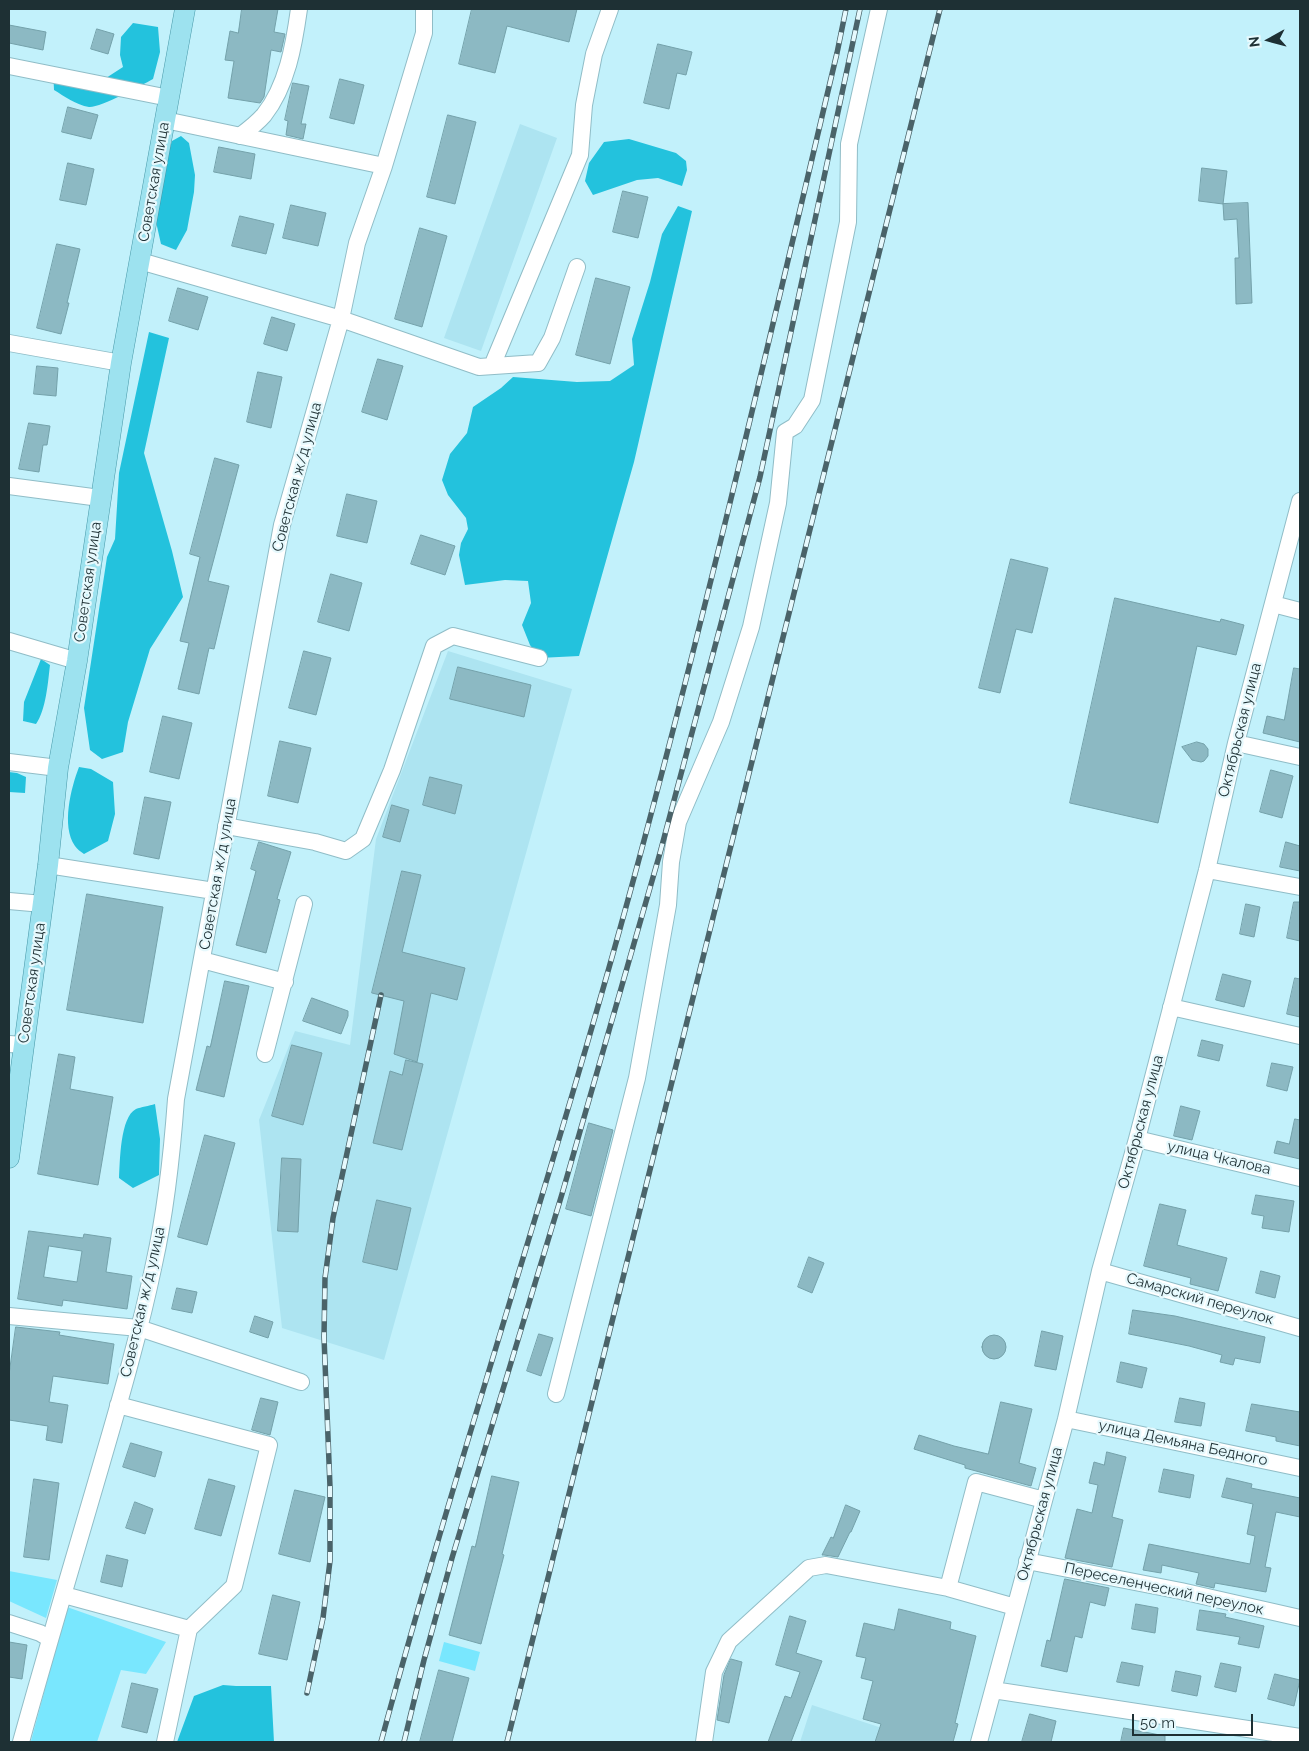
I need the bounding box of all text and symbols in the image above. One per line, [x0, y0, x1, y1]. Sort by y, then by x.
north arrow [1244, 15, 1294, 65]
text: N [1246, 36, 1263, 48]
street label: Советская улица [135, 121, 173, 243]
street label: Советская ж/д улица [268, 400, 326, 554]
street label: Советская улица [71, 521, 105, 643]
street label: Октябрьская улица [1215, 661, 1265, 799]
street label: Советская ж/д улица [196, 797, 240, 951]
street label: Советская улица [15, 922, 49, 1044]
street label: Октябрьская улица [1114, 1053, 1168, 1191]
street label: улица Чкалова [1166, 1137, 1272, 1179]
street label: Советская ж/д улица [117, 1225, 169, 1379]
street label: Самарский переулок [1124, 1269, 1276, 1329]
street label: улица Демьяна Бедного [1097, 1416, 1269, 1470]
street label: Октябрьская улица [1013, 1445, 1067, 1583]
street label: Переселенческий переулок [1063, 1559, 1265, 1619]
scale bar [1134, 1704, 1255, 1736]
text: 50 m [1140, 1714, 1175, 1732]

